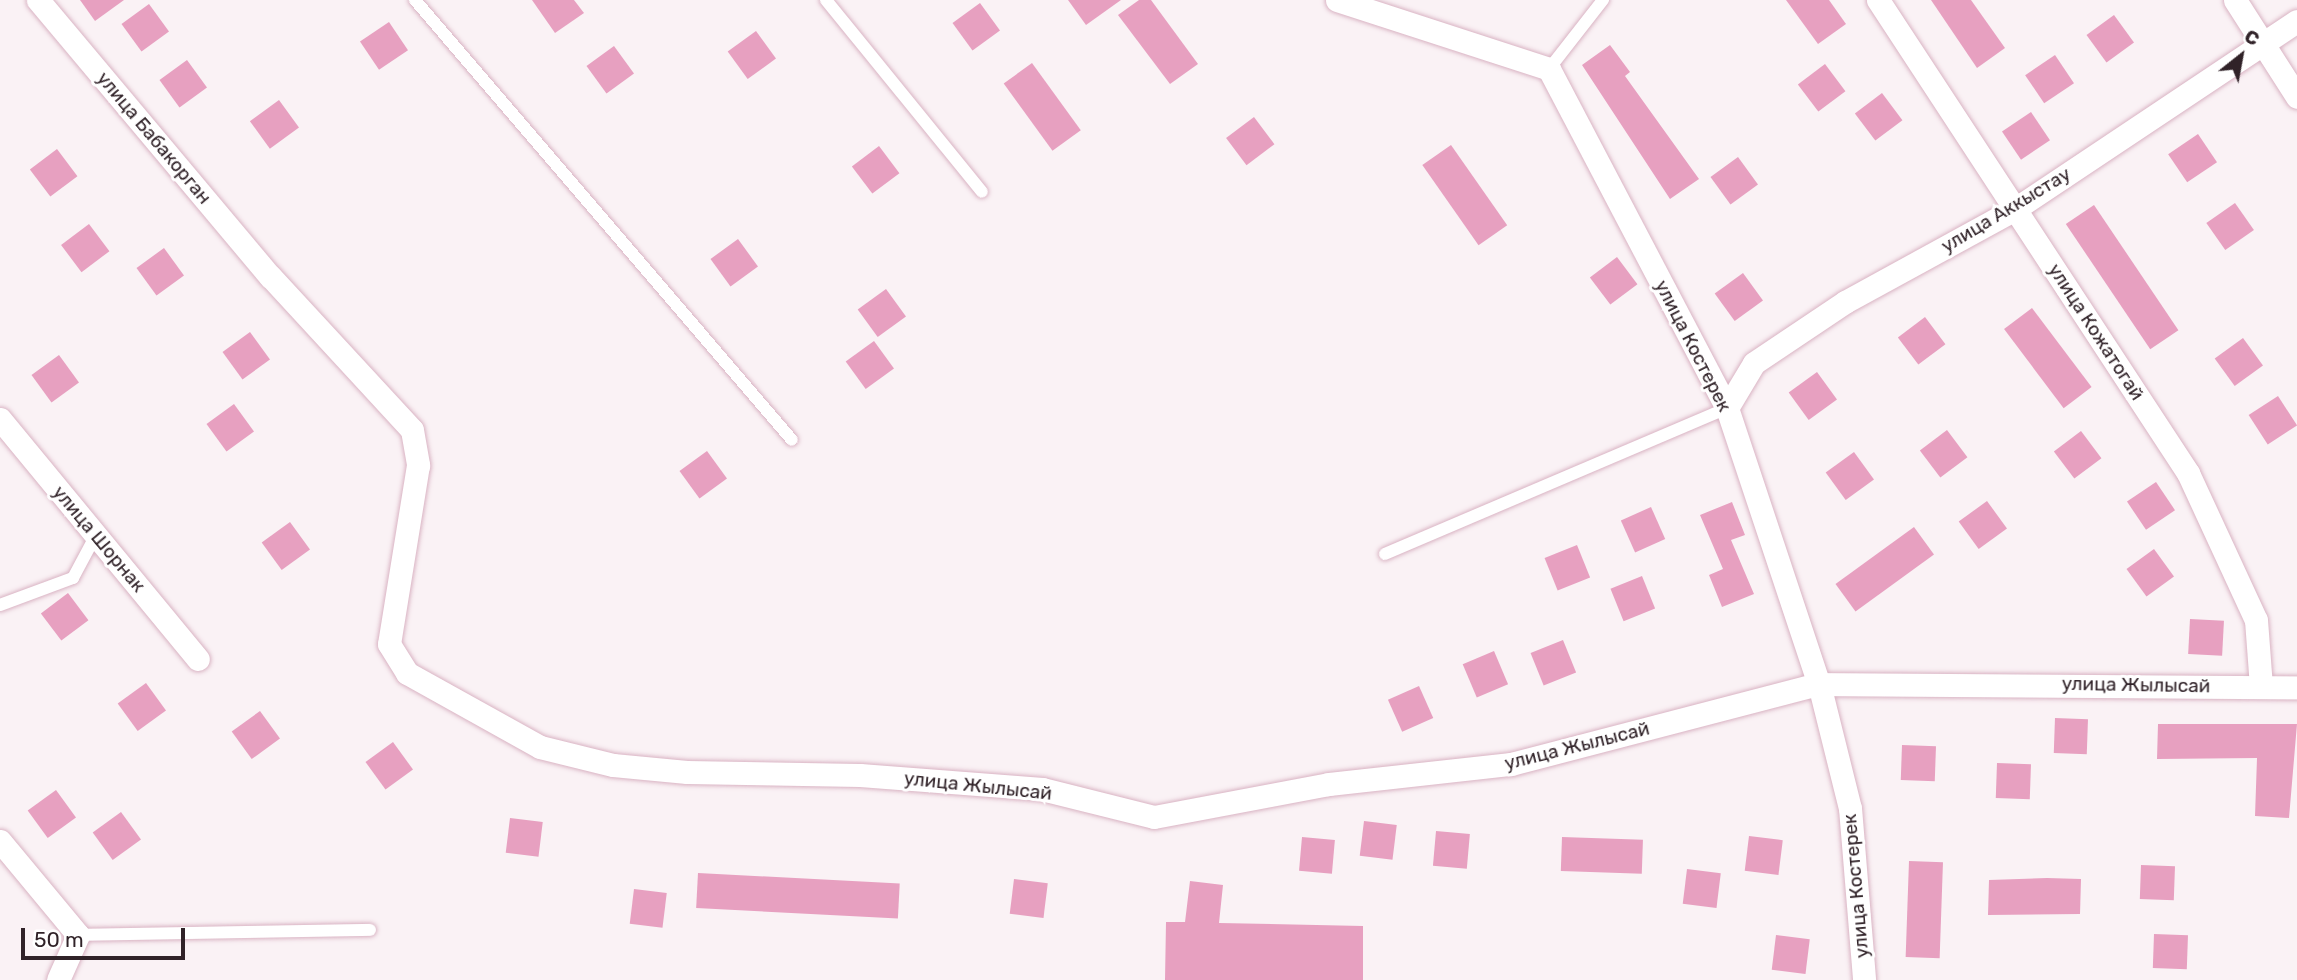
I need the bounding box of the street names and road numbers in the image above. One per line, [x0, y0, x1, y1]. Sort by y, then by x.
street label: улица Бабакорган [92, 67, 216, 209]
street label: улица Аккыстау [1937, 162, 2075, 258]
street label: улица Кожатогай [2043, 259, 2149, 405]
street label: улица Костерек [1650, 276, 1736, 416]
street label: улица Шорнак [48, 481, 150, 597]
street label: улица Жылысай [2062, 672, 2210, 698]
street label: улица Жылысай [1502, 717, 1652, 775]
street label: улица Жылысай [903, 767, 1053, 805]
street label: улица Костерек [1838, 813, 1874, 959]

